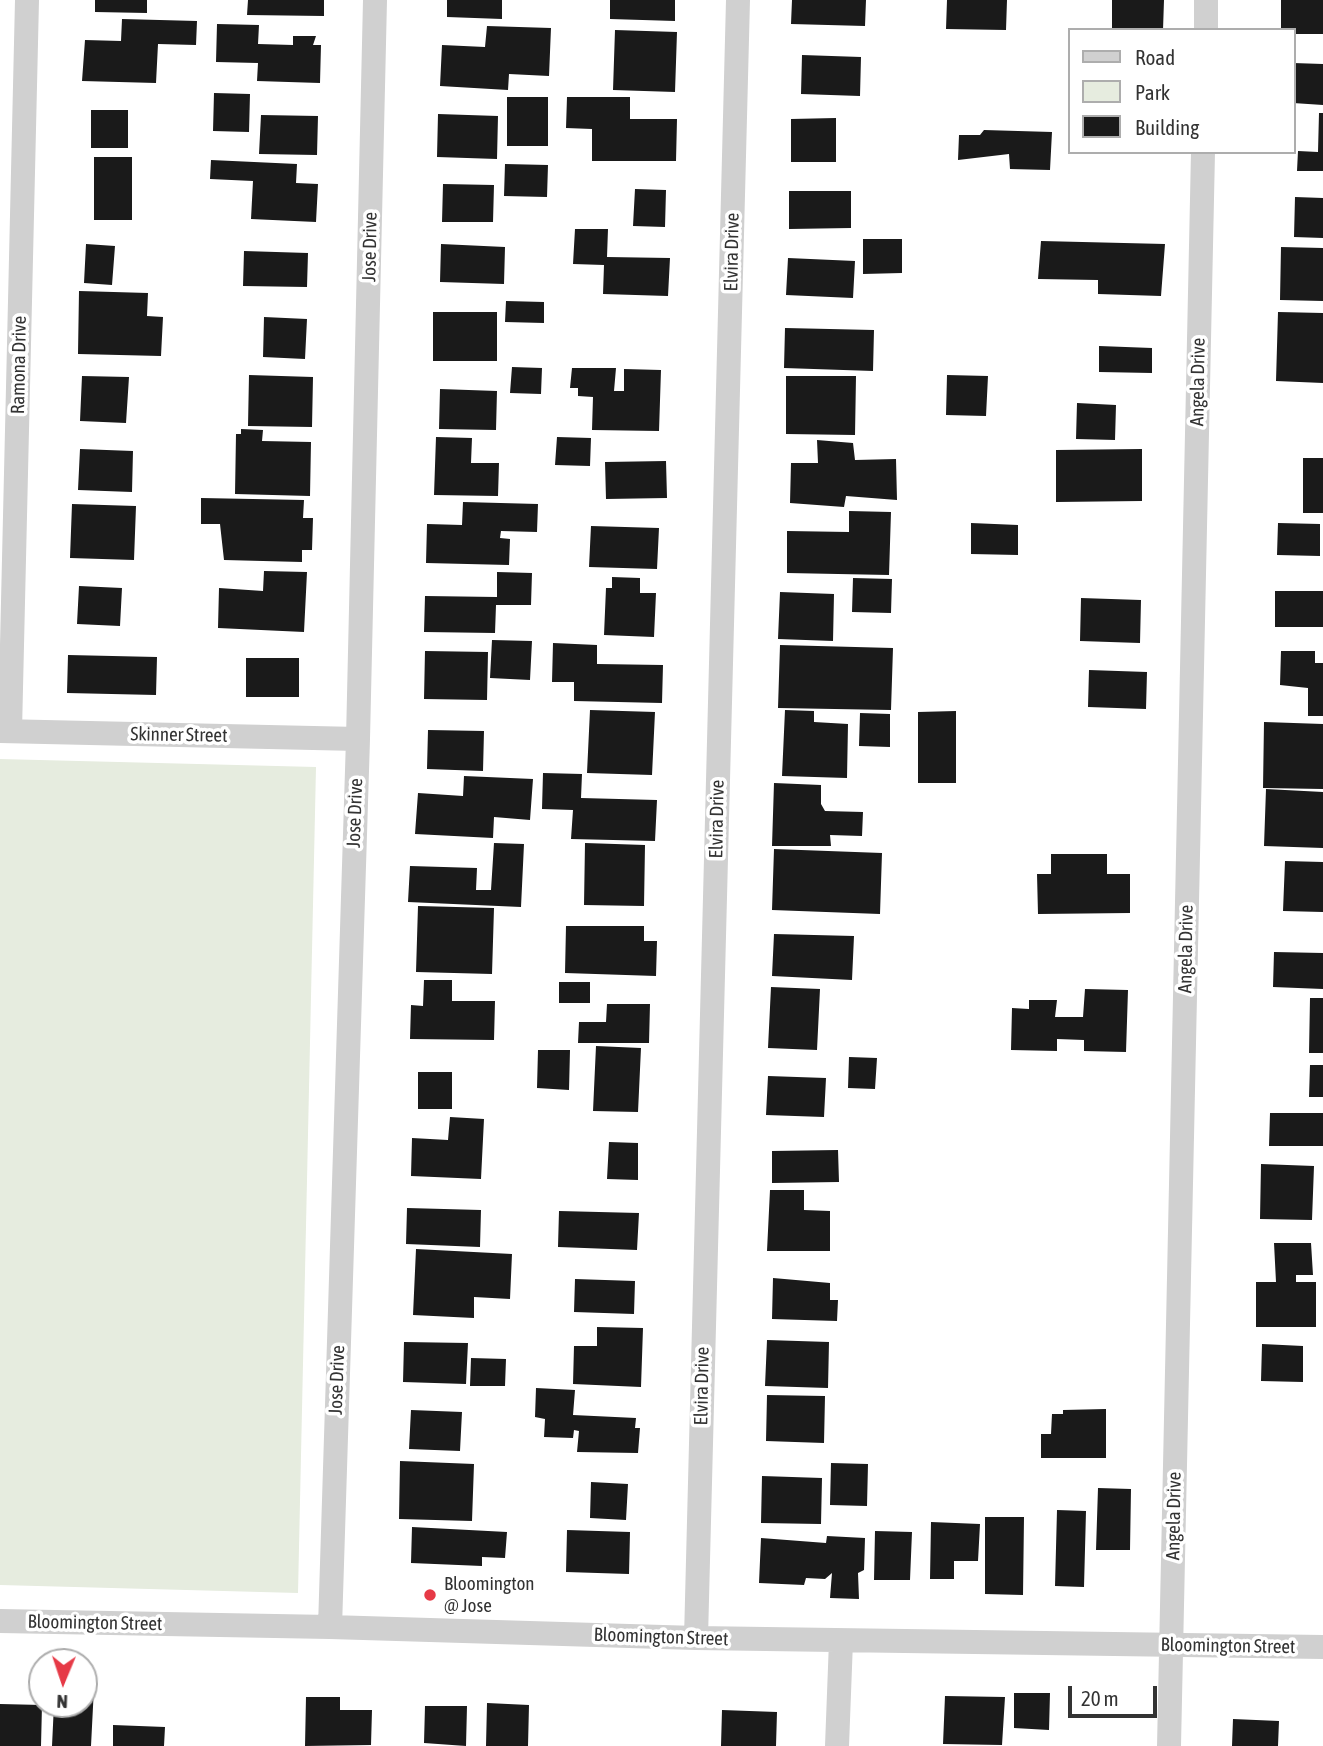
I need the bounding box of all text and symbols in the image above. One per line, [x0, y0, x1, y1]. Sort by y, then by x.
legend [1068, 28, 1295, 154]
text: Road [1135, 45, 1175, 69]
text: Park [1135, 80, 1170, 104]
text: Building [1135, 115, 1199, 139]
street label: Jose Drive [358, 212, 382, 282]
street label: Elvira Drive [720, 212, 744, 292]
street label: Ramona Drive [7, 316, 31, 414]
street label: Angela Drive [1186, 338, 1210, 426]
street label: Skinner Street [130, 723, 228, 747]
street label: Jose Drive [342, 778, 368, 848]
street label: Elvira Drive [705, 779, 729, 859]
street label: Angela Drive [1174, 905, 1198, 993]
street label: Jose Drive [324, 1345, 350, 1415]
street label: Elvira Drive [690, 1346, 714, 1426]
street label: Angela Drive [1162, 1472, 1186, 1560]
place label: Bloomington @ Jose [444, 1573, 535, 1617]
marker: Bloomington @ Jose [422, 1587, 438, 1603]
street label: Bloomington Street [27, 1610, 163, 1636]
street label: Bloomington Street [593, 1623, 729, 1651]
street label: Bloomington Street [1160, 1633, 1296, 1659]
north arrow [28, 1648, 98, 1718]
scale bar [1071, 1672, 1160, 1716]
text: 20 m [1081, 1686, 1119, 1710]
text: N [56, 1691, 68, 1713]

